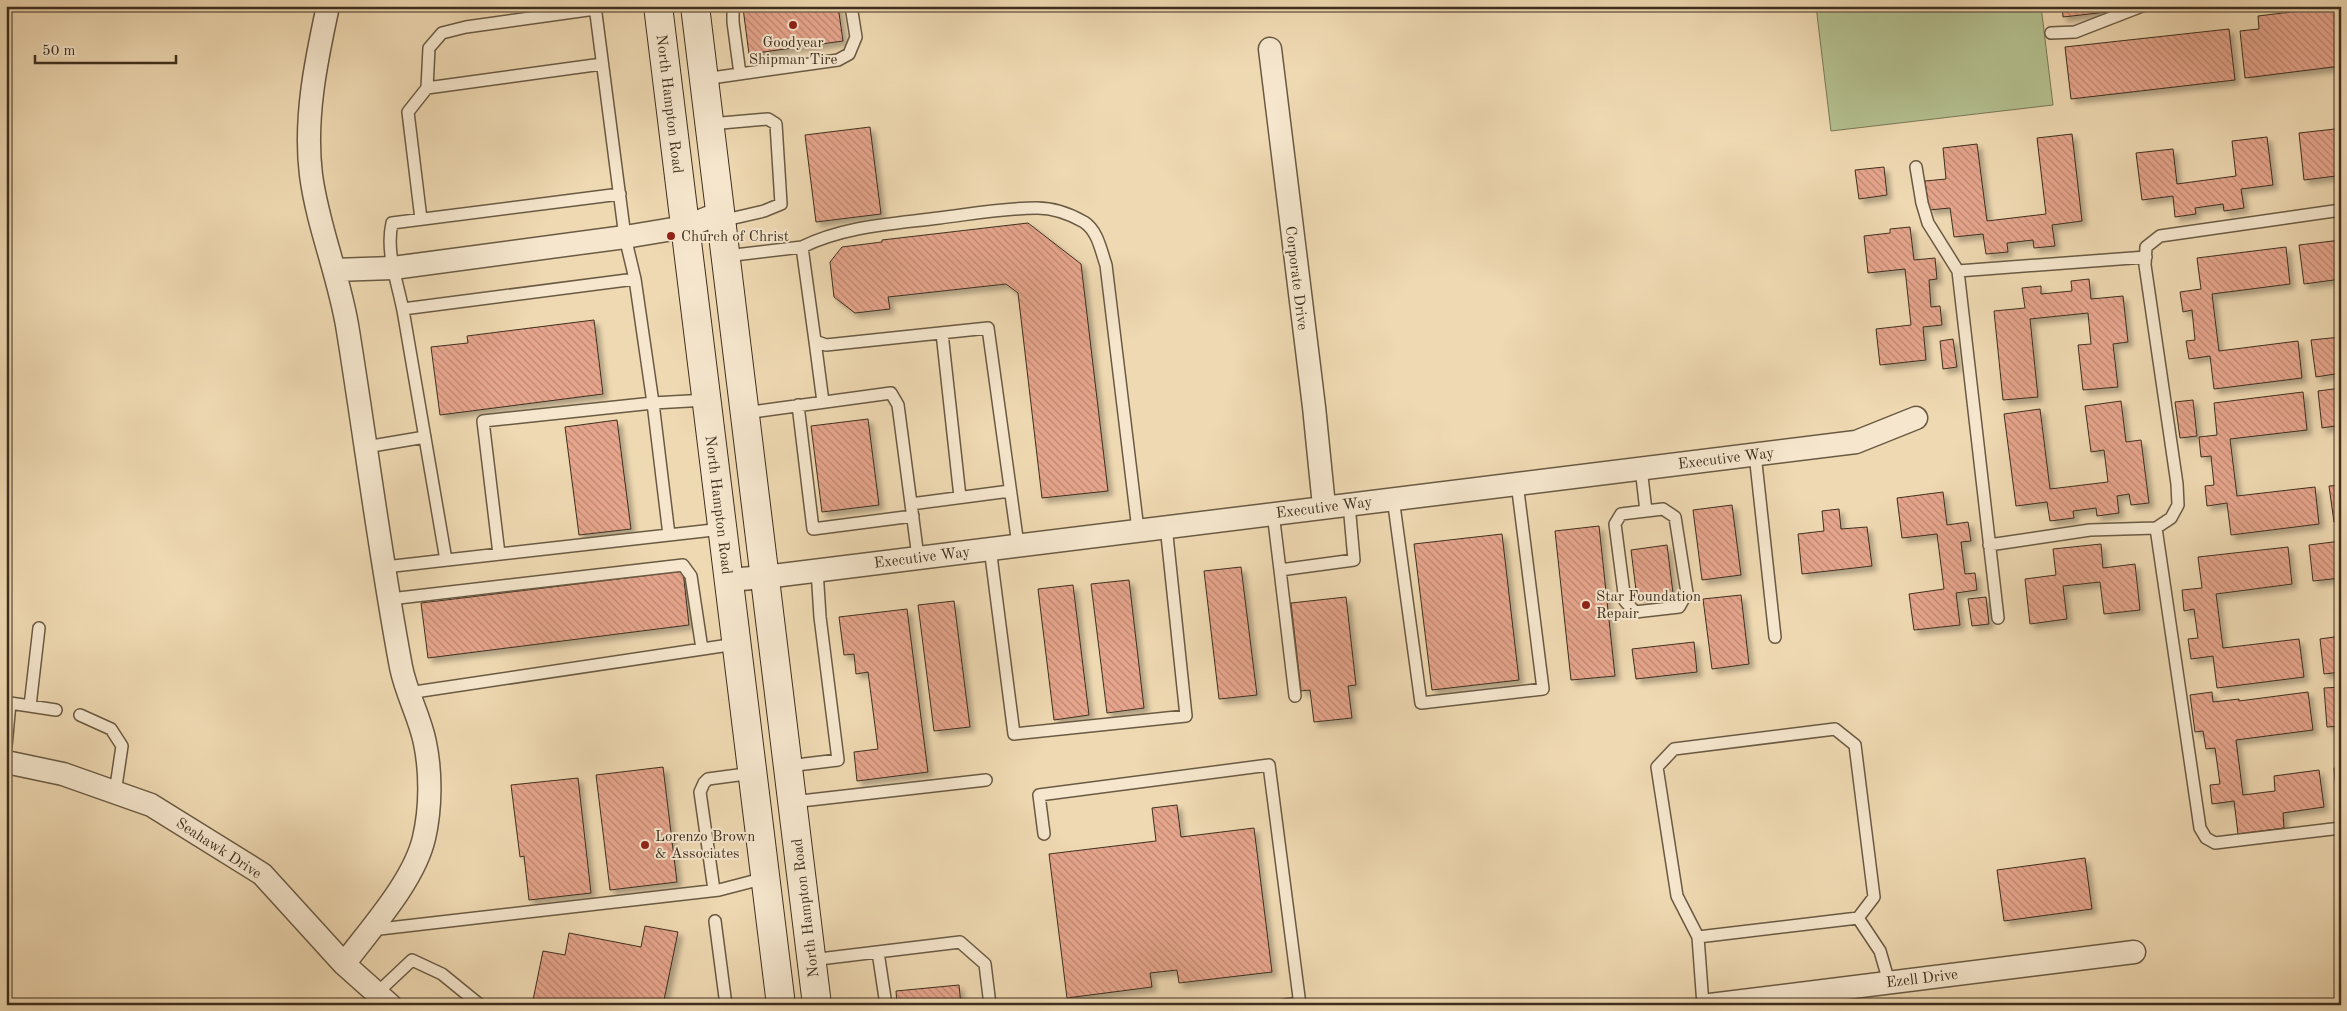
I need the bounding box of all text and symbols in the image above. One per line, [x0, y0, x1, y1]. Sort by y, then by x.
marker: Goodyear Shipman Tire [787, 19, 799, 31]
scale bar [35, 32, 176, 64]
street label: North Hampton Road [653, 34, 685, 175]
place label: Goodyear Shipman Tire [749, 36, 837, 68]
text: 50 m [42, 44, 76, 59]
street label: Corporate Drive [1282, 225, 1309, 331]
marker: Church of Christ [665, 230, 677, 242]
place label: Church of Christ [681, 230, 789, 245]
street label: North Hampton Road [702, 435, 734, 576]
street label: Executive Way [1677, 446, 1775, 473]
street label: Executive Way [1275, 495, 1373, 522]
street label: Executive Way [873, 545, 971, 572]
place label: Star Foundation Repair [1596, 590, 1701, 622]
marker: Star Foundation Repair [1580, 599, 1592, 611]
street label: Seahawk Drive [173, 816, 264, 882]
place label: Lorenzo Brown & Associates [655, 830, 755, 862]
street label: North Hampton Road [790, 837, 822, 978]
marker: Lorenzo Brown & Associates [639, 839, 651, 851]
street label: Ezell Drive [1885, 968, 1959, 991]

